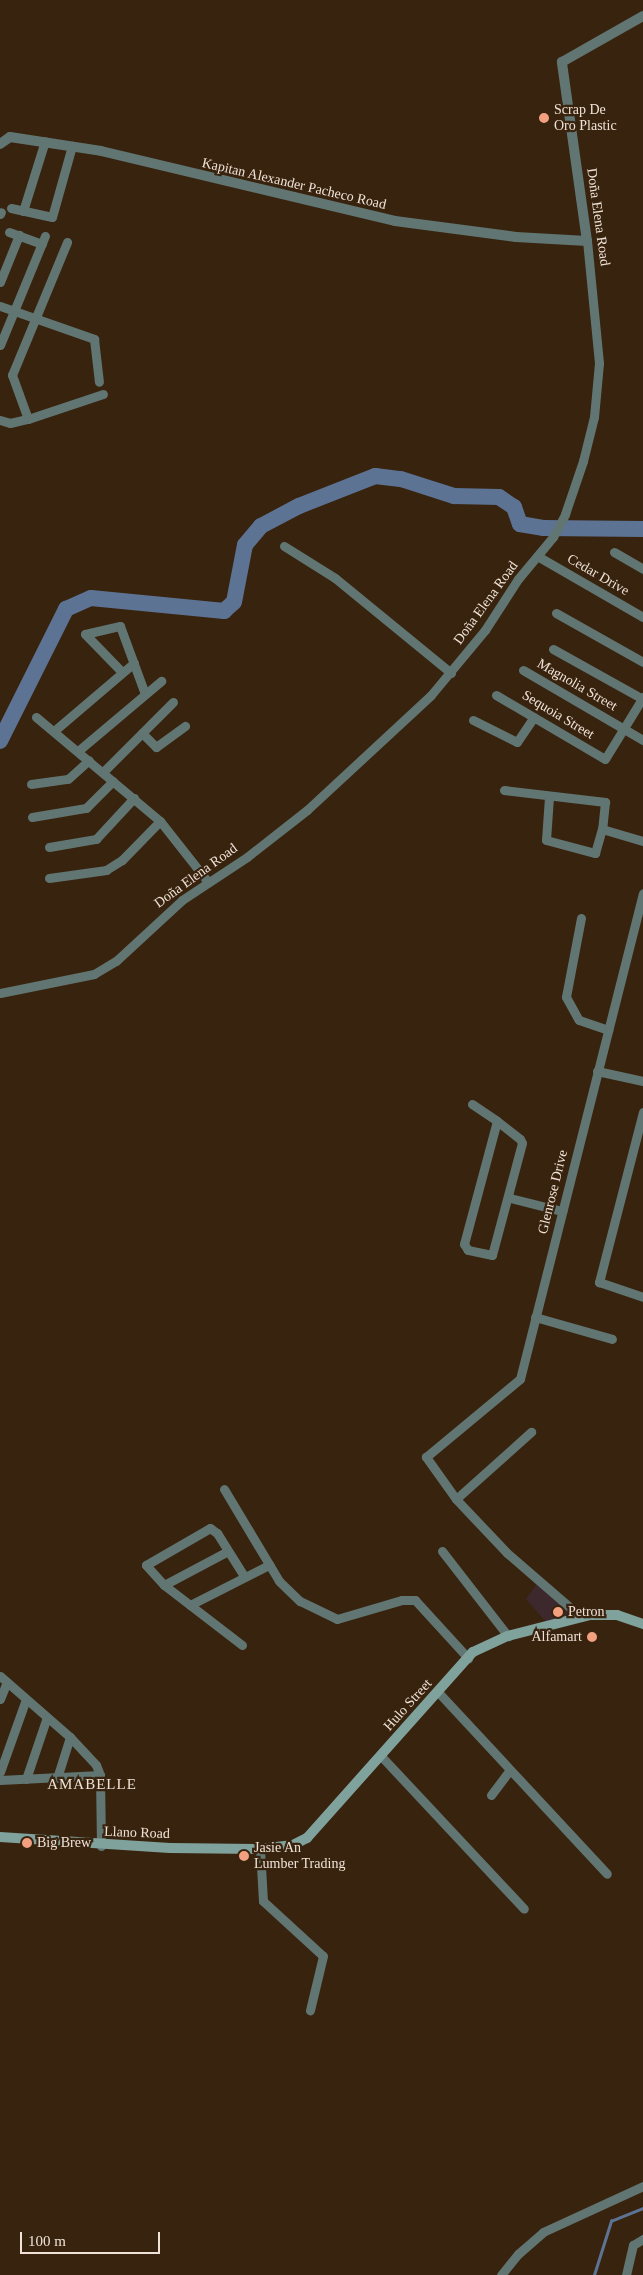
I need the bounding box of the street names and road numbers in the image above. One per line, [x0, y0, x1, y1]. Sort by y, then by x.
street label: Kapitan Alexander Pacheco Road [200, 155, 388, 213]
street label: Doña Elena Road [583, 167, 613, 267]
street label: Cedar Drive [564, 551, 632, 599]
street label: Doña Elena Road [450, 558, 522, 648]
street label: Magnolia Street [534, 655, 620, 715]
street label: Sequoia Street [519, 687, 597, 743]
street label: Doña Elena Road [151, 840, 241, 912]
street label: Glenrose Drive [534, 1148, 572, 1236]
street label: Hulo Street [380, 1676, 436, 1734]
street label: Llano Road [104, 1823, 170, 1843]

